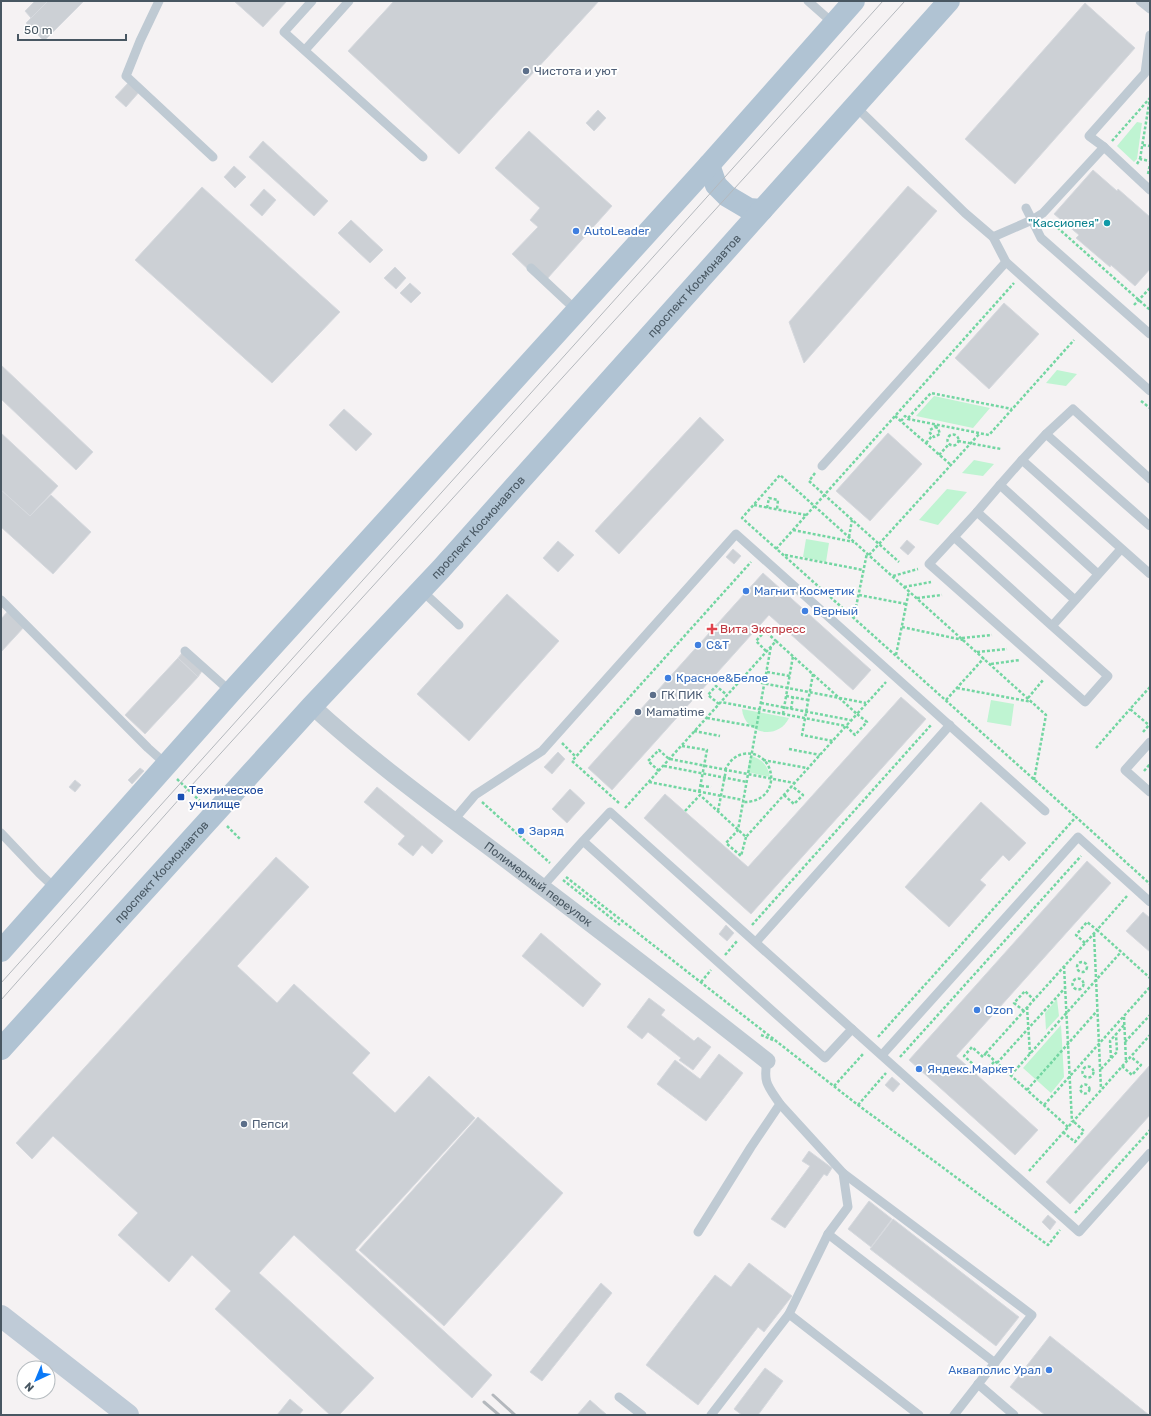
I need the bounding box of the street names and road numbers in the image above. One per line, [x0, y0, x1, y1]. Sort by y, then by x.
street label: проспект Космонавтов [644, 231, 744, 340]
street label: проспект Космонавтов [428, 473, 528, 582]
street label: проспект Космонавтов [111, 818, 212, 926]
street label: Полимерный переулок [481, 839, 595, 930]

